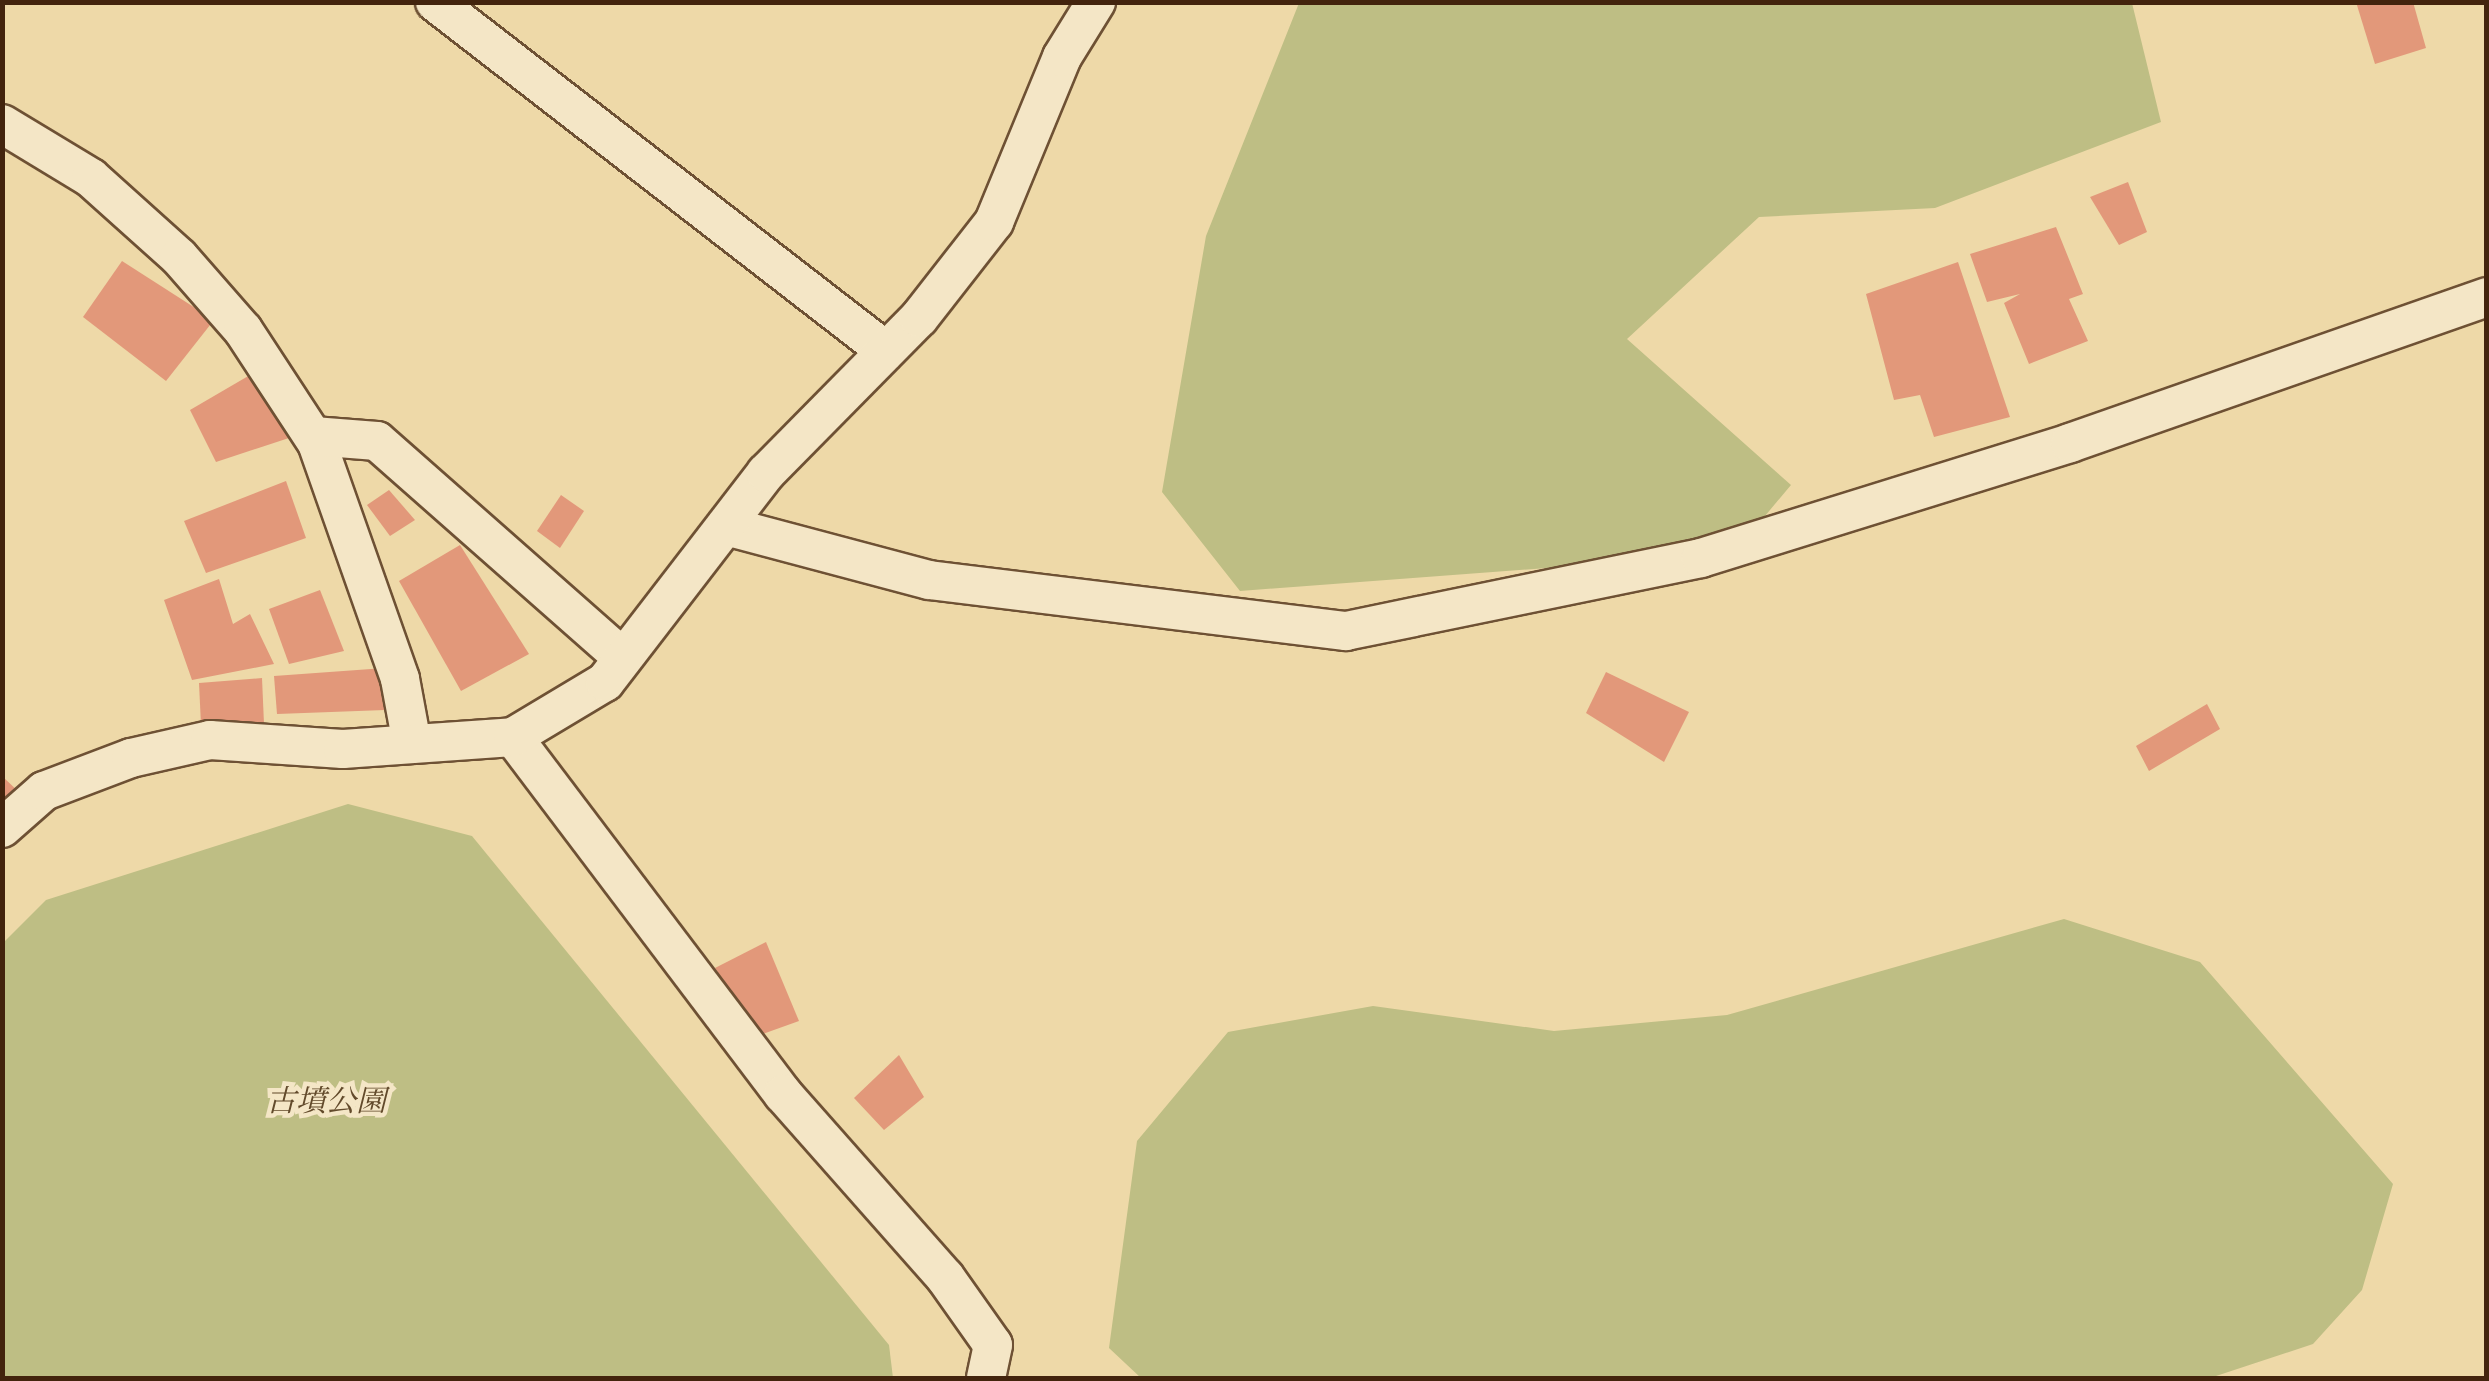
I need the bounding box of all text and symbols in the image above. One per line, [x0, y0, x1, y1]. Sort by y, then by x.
park label: 古墳公園 [266, 1084, 386, 1120]

